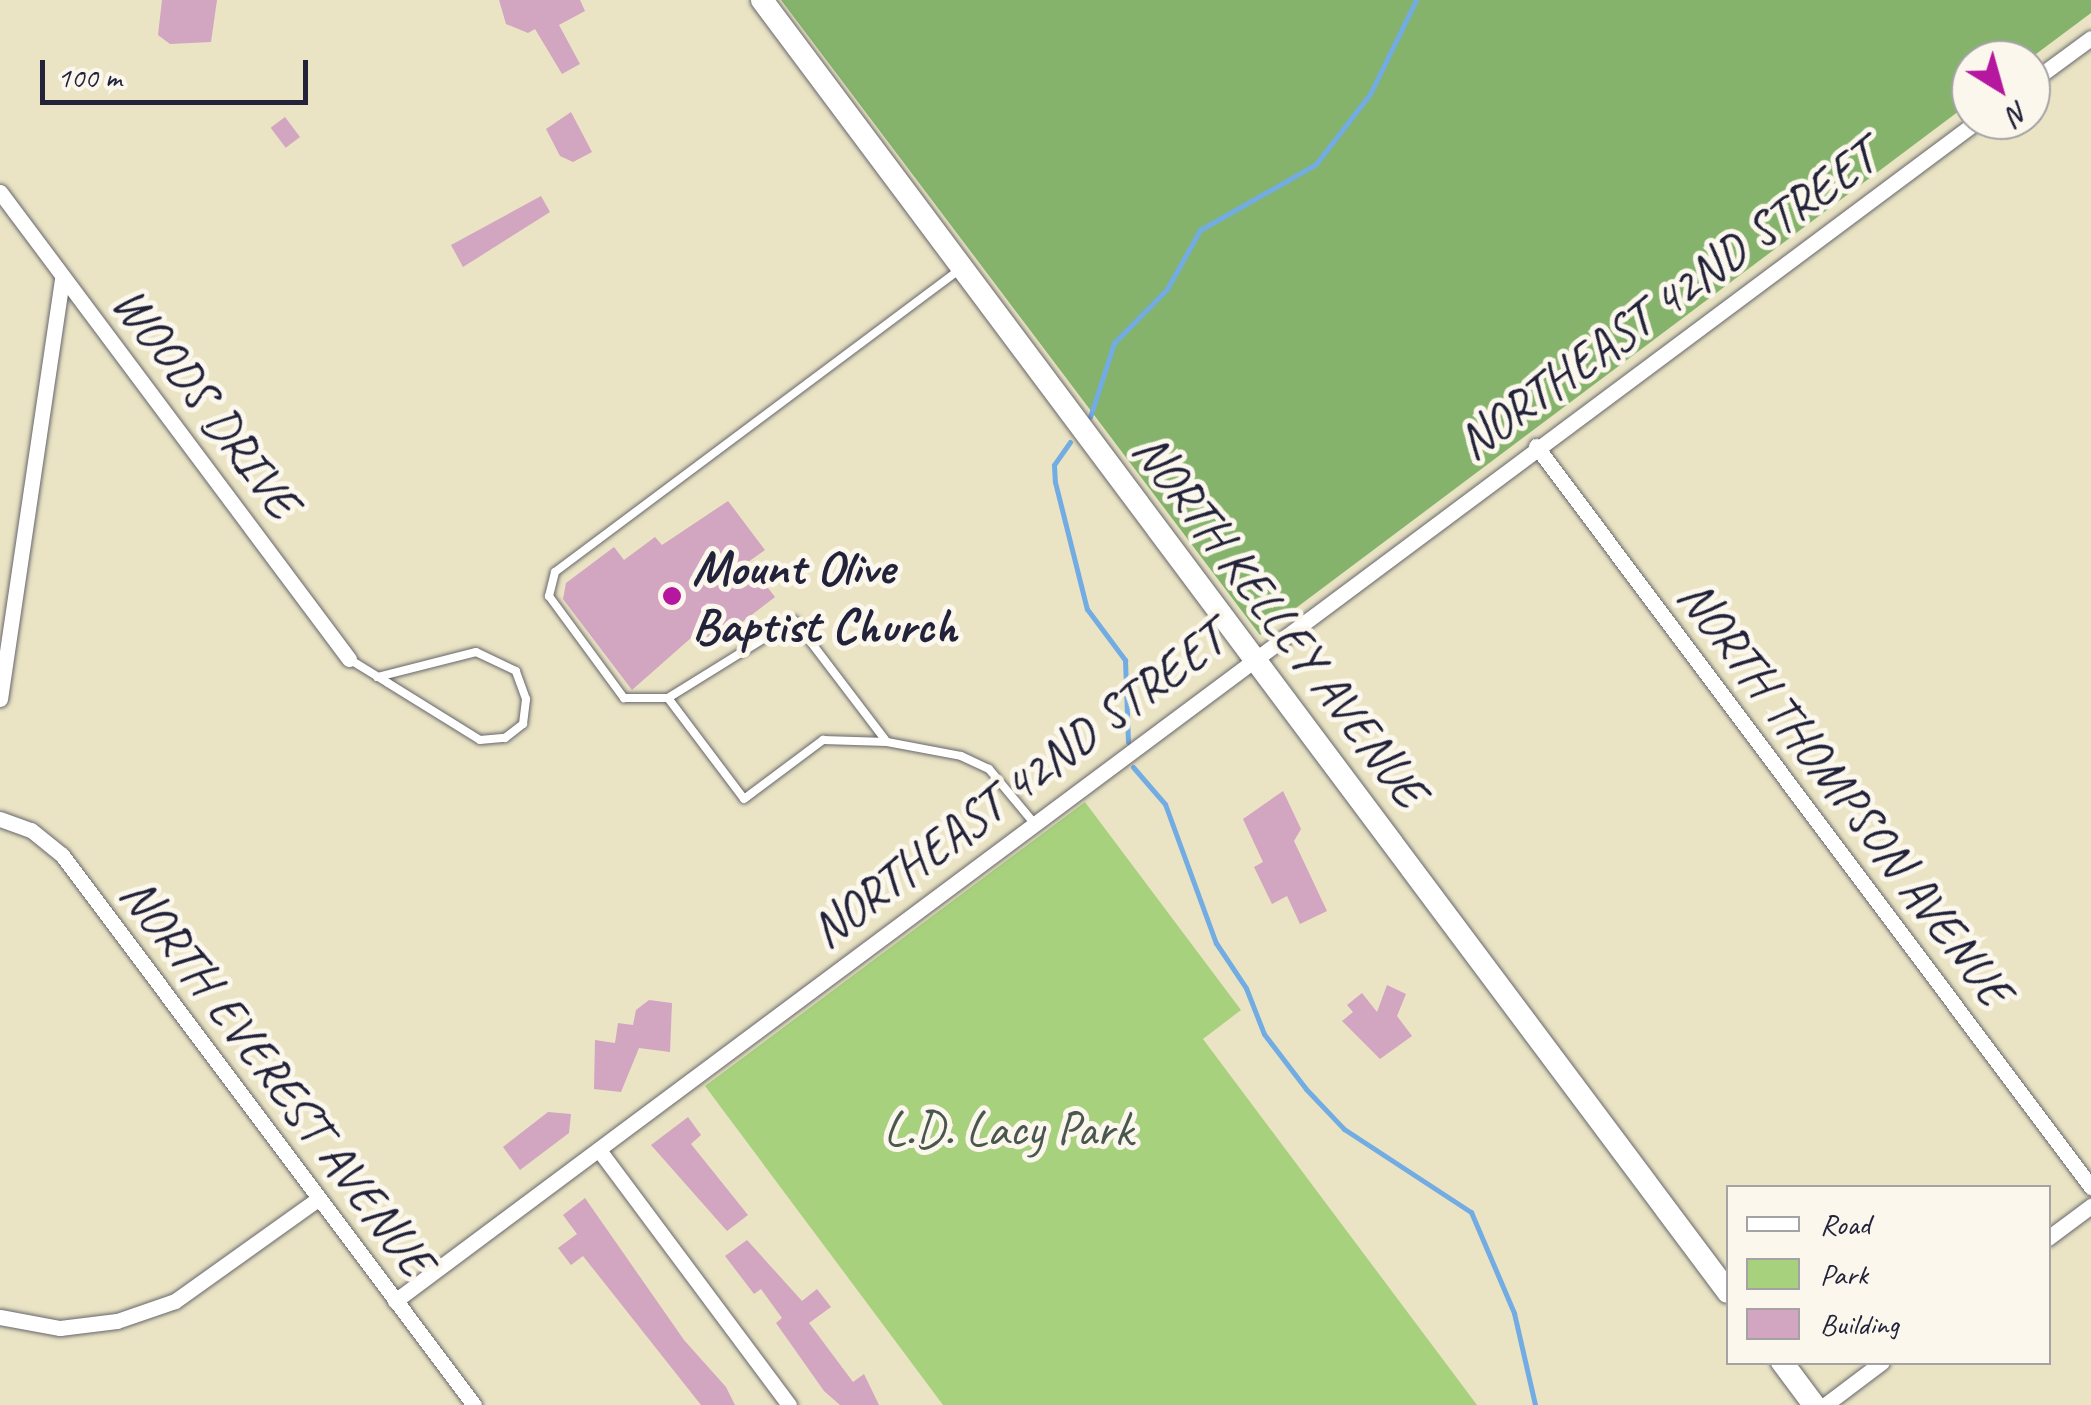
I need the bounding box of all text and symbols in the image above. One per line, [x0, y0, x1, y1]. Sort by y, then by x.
scale bar [45, 40, 312, 102]
north arrow [1951, 40, 2051, 140]
text: 100 m [57, 58, 122, 96]
text: N [2001, 94, 2036, 132]
street label: NORTHEAST 42ND STREET [1446, 128, 1888, 472]
street label: WOODS DRIVE [100, 274, 312, 530]
street label: NORTH KELLEY AVENUE [1121, 423, 1439, 817]
place label: Mount Olive Baptist Church [692, 537, 959, 654]
street label: NORTH THOMPSON AVENUE [1665, 568, 2025, 1018]
marker: Mount Olive Baptist Church [661, 585, 683, 607]
street label: NORTHEAST 42ND STREET [799, 610, 1237, 960]
street label: NORTH EVEREST AVENUE [109, 868, 445, 1286]
park label: L.D. Lacy Park [882, 1099, 1134, 1159]
legend [1726, 1185, 2051, 1365]
text: Road [1820, 1205, 1870, 1243]
text: Park [1820, 1255, 1868, 1293]
text: Building [1820, 1305, 1899, 1343]

